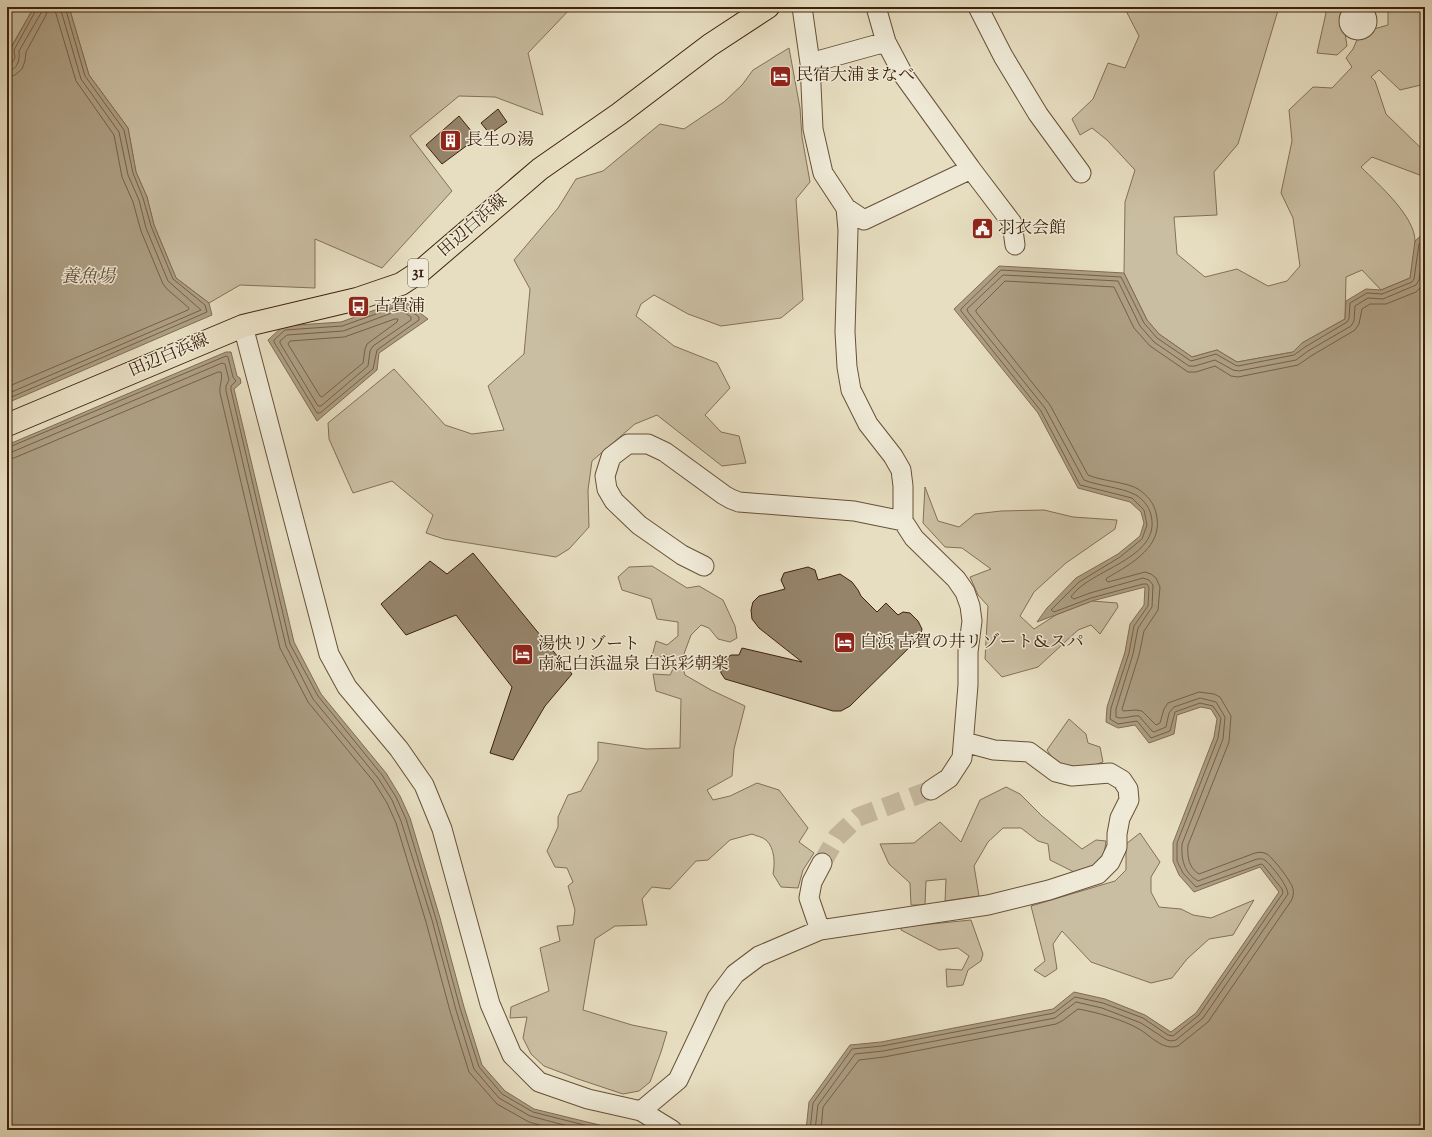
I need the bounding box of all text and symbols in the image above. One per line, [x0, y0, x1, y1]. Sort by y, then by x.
hotel icon: 民宿大浦まなべ [768, 63, 794, 89]
place label: 民宿大浦まなべ [796, 64, 915, 88]
building icon: 長生の湯 [438, 128, 464, 154]
place label: 長生の湯 [466, 129, 534, 153]
street label: 田辺白浜線 [433, 189, 513, 263]
public building icon: 羽衣会館 [970, 216, 996, 242]
place label: 羽衣会館 [998, 217, 1066, 241]
road number: 31 [408, 259, 428, 287]
water label: 養魚場 [61, 265, 117, 291]
bus stop icon: 古賀浦 [346, 294, 372, 320]
place label: 古賀浦 [374, 295, 425, 319]
street label: 田辺白浜線 [125, 328, 213, 384]
hotel icon: 白浜 古賀の井リゾート&スパ [831, 630, 857, 656]
place label: 白浜 古賀の井リゾート&スパ [860, 631, 1084, 655]
place label: 湯快リゾート 南紀白浜温泉 白浜彩朝楽 [538, 633, 729, 677]
hotel icon: 湯快リゾート 南紀白浜温泉 白浜彩朝楽 [509, 642, 535, 668]

